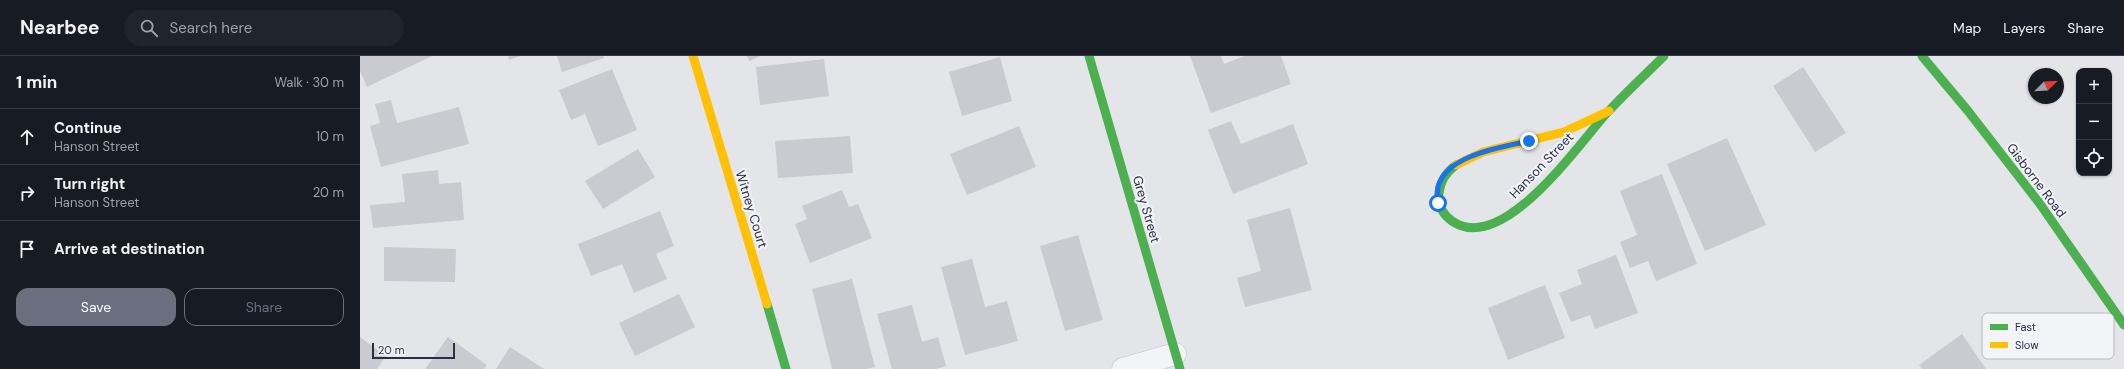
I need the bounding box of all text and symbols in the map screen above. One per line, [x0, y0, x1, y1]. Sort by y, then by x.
search box [124, 10, 404, 46]
text: Nearbee [20, 15, 100, 40]
icon: search [138, 17, 160, 39]
text: Search here [170, 18, 252, 38]
text: Map [1953, 19, 1981, 37]
text: Layers [2003, 19, 2045, 37]
text: Share [2067, 19, 2104, 37]
north arrow [2028, 68, 2064, 104]
map controls [2076, 68, 2112, 176]
button: + [2076, 68, 2112, 104]
text: 1 min [16, 71, 57, 93]
text: Walk · 30 m [274, 74, 344, 91]
button: − [2076, 104, 2112, 140]
text: Continue [54, 118, 122, 138]
icon: ahead [16, 126, 38, 148]
text: 10 m [316, 128, 344, 145]
street label: Hanson Street [1506, 129, 1577, 202]
route end [1520, 132, 1538, 150]
text: Hanson Street [54, 138, 139, 155]
street label: Gisborne Road [2003, 140, 2070, 221]
button: locate [2076, 140, 2112, 176]
street label: Witney Court [732, 168, 771, 250]
text: Turn right [54, 174, 125, 194]
street label: Grey Street [1129, 174, 1164, 245]
icon: right [16, 182, 38, 204]
text: 20 m [313, 184, 344, 201]
text: Hanson Street [54, 194, 139, 211]
route start [1429, 194, 1447, 212]
icon: arrive [16, 238, 38, 260]
text: Arrive at destination [54, 239, 205, 259]
button: Save [16, 288, 176, 326]
button: Share [184, 288, 344, 326]
legend [1982, 313, 2114, 359]
text: Fast [2015, 320, 2036, 334]
text: Slow [2015, 338, 2039, 352]
scale bar [372, 341, 455, 360]
text: 20 m [378, 343, 404, 357]

